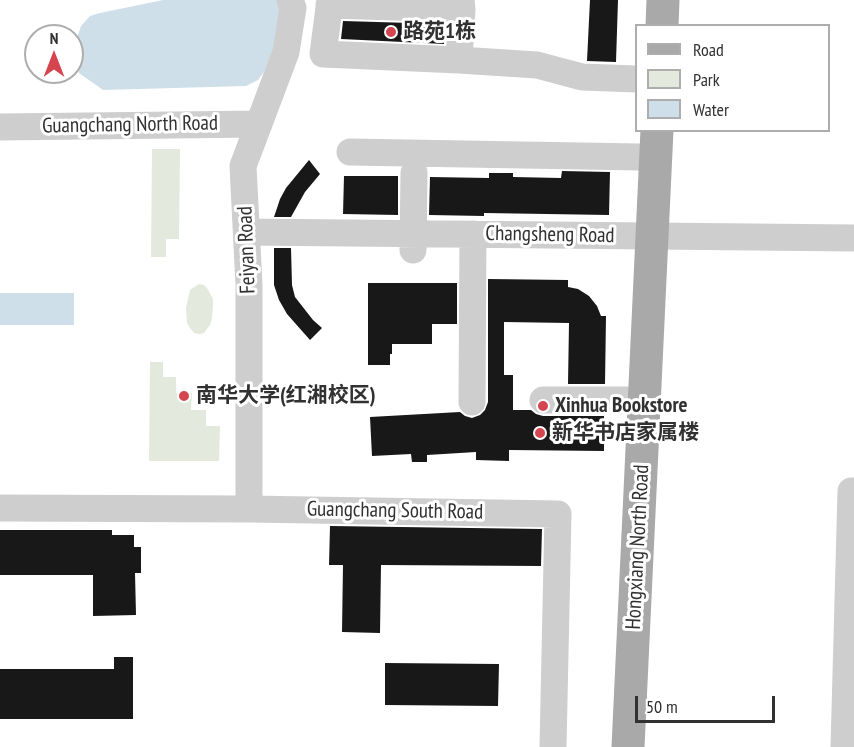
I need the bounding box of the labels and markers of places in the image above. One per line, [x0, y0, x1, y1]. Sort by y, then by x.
place label: 路苑1栋 [403, 19, 476, 45]
marker: 路苑1栋 [384, 25, 398, 39]
place label: 南华大学(红湘校区) [196, 383, 376, 409]
marker: 南华大学(红湘校区) [177, 389, 191, 403]
place label: Xinhua Bookstore [555, 393, 688, 419]
marker: Xinhua Bookstore [536, 399, 550, 413]
place label: 新华书店家属楼 [552, 420, 699, 446]
marker: 新华书店家属楼 [533, 426, 547, 440]

